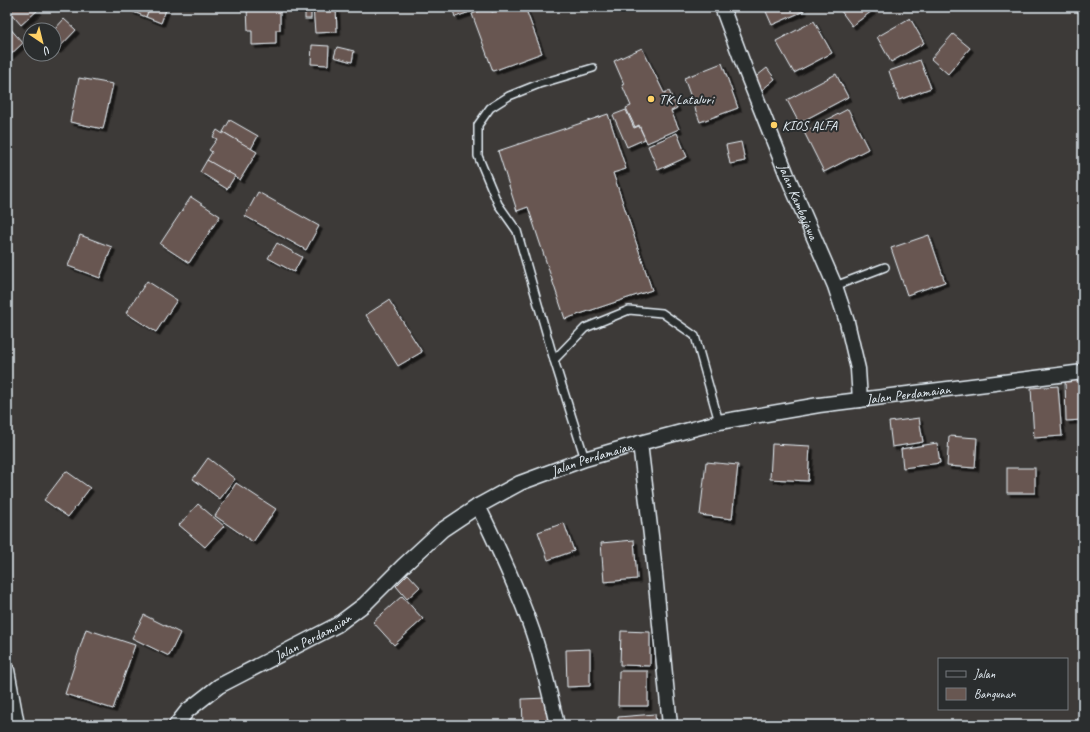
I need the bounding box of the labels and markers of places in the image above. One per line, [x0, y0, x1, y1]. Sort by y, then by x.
place label: TK Lataluri [659, 91, 716, 108]
marker: TK Lataluri [646, 94, 656, 104]
place label: KIOS ALFA [782, 117, 838, 134]
marker: KIOS ALFA [769, 120, 779, 130]

